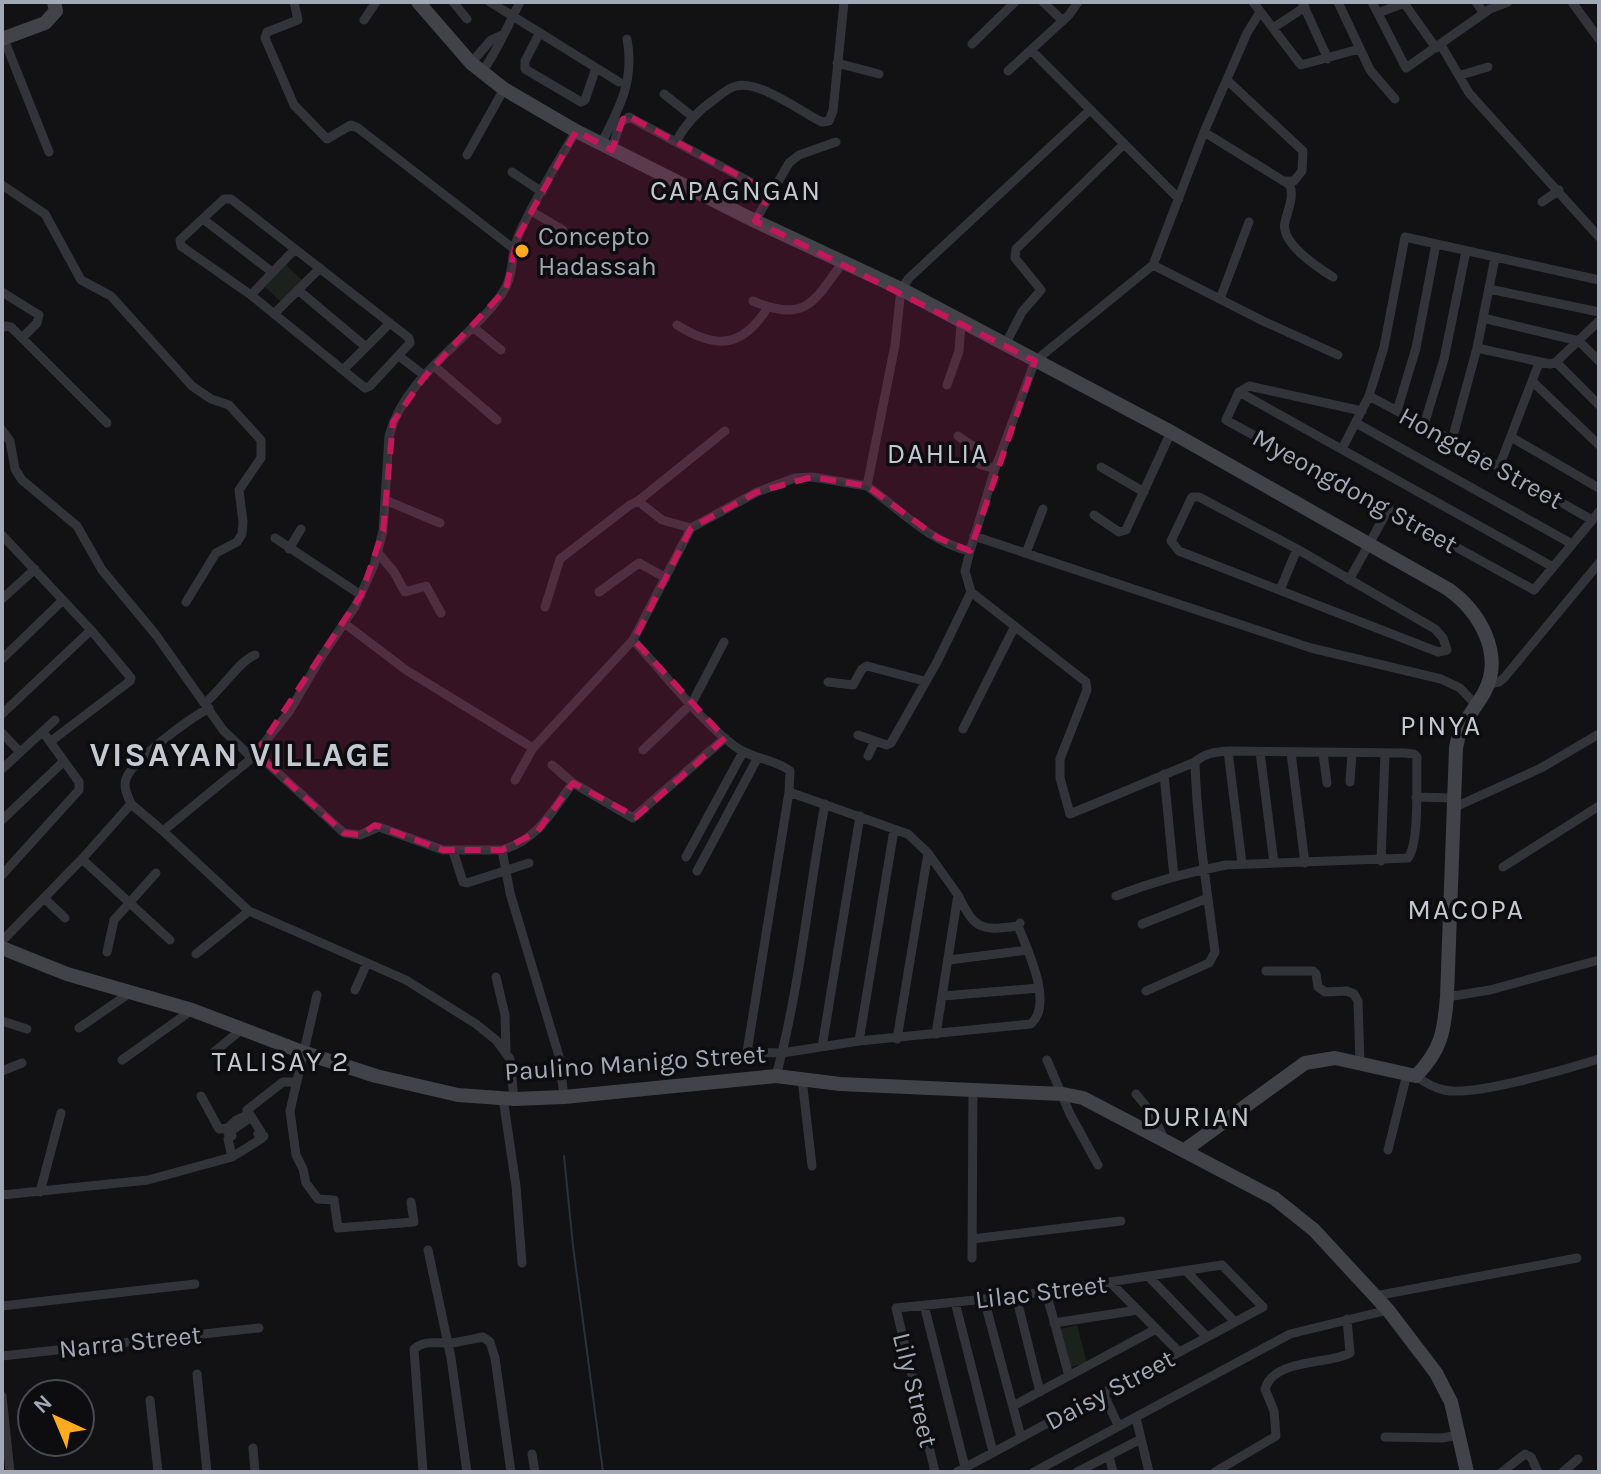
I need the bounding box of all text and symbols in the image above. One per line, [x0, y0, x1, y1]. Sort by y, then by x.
district label: CAPAGNGAN [650, 174, 822, 207]
place label: Concepto Hadassah [538, 221, 657, 282]
marker: Concepto Hadassah [513, 242, 531, 260]
street label: Hongdae Street [1394, 400, 1569, 516]
street label: Myeongdong Street [1247, 422, 1463, 560]
district label: DAHLIA [887, 437, 989, 470]
district label: PINYA [1400, 709, 1482, 742]
district label: VISAYAN VILLAGE [89, 735, 393, 775]
district label: MACOPA [1407, 893, 1525, 926]
street label: Paulino Manigo Street [503, 1038, 767, 1088]
district label: TALISAY 2 [212, 1045, 350, 1078]
district label: DURIAN [1143, 1100, 1252, 1133]
street label: Lilac Street [973, 1269, 1109, 1315]
street label: Narra Street [57, 1319, 203, 1365]
street label: Lily Street [886, 1330, 944, 1451]
street label: Daisy Street [1040, 1343, 1180, 1437]
north arrow [16, 1378, 96, 1458]
text: N [28, 1389, 58, 1419]

